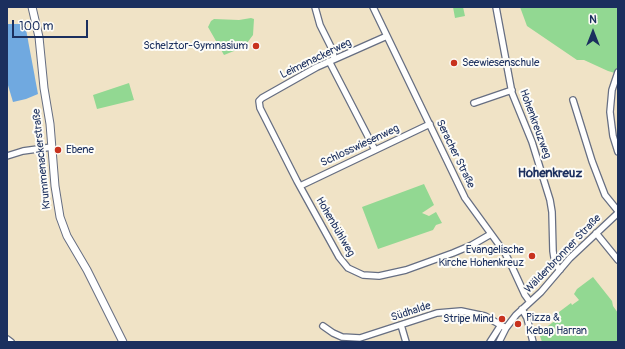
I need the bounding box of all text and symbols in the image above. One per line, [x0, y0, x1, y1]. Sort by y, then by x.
scale bar [14, 12, 90, 38]
north arrow [573, 12, 613, 52]
text: N [589, 13, 597, 26]
text: 100 m [19, 19, 53, 34]
street label: Leimenackerweg [278, 36, 354, 82]
place label: Schelztor-Gymnasium [143, 39, 248, 53]
marker: Schelztor-Gymnasium [251, 41, 261, 51]
place label: Seewiesenschule [462, 56, 539, 70]
marker: Seewiesenschule [449, 58, 459, 68]
street label: Hohenkreuzweg [516, 88, 554, 160]
street label: Krummenackerstraße [30, 108, 54, 210]
street label: Seracher Straße [433, 118, 477, 190]
street label: Schlosswiesenweg [319, 122, 401, 170]
place label: Ebene [66, 143, 94, 157]
marker: Ebene [53, 145, 63, 155]
district label: Hohenkreuz [518, 166, 582, 182]
street label: Hohenbühlweg [313, 195, 357, 259]
street label: Wäldenbronner Straße [522, 212, 604, 296]
place label: Evangelische Kirche Hohenkreuz [438, 243, 524, 269]
marker: Evangelische Kirche Hohenkreuz [527, 251, 537, 261]
street label: Südhalde [389, 299, 433, 325]
place label: Pizza & Kebap Harran [526, 311, 587, 337]
place label: Stripe Mind [443, 312, 494, 326]
marker: Stripe Mind [497, 314, 507, 324]
marker: Pizza & Kebap Harran [513, 319, 523, 329]

